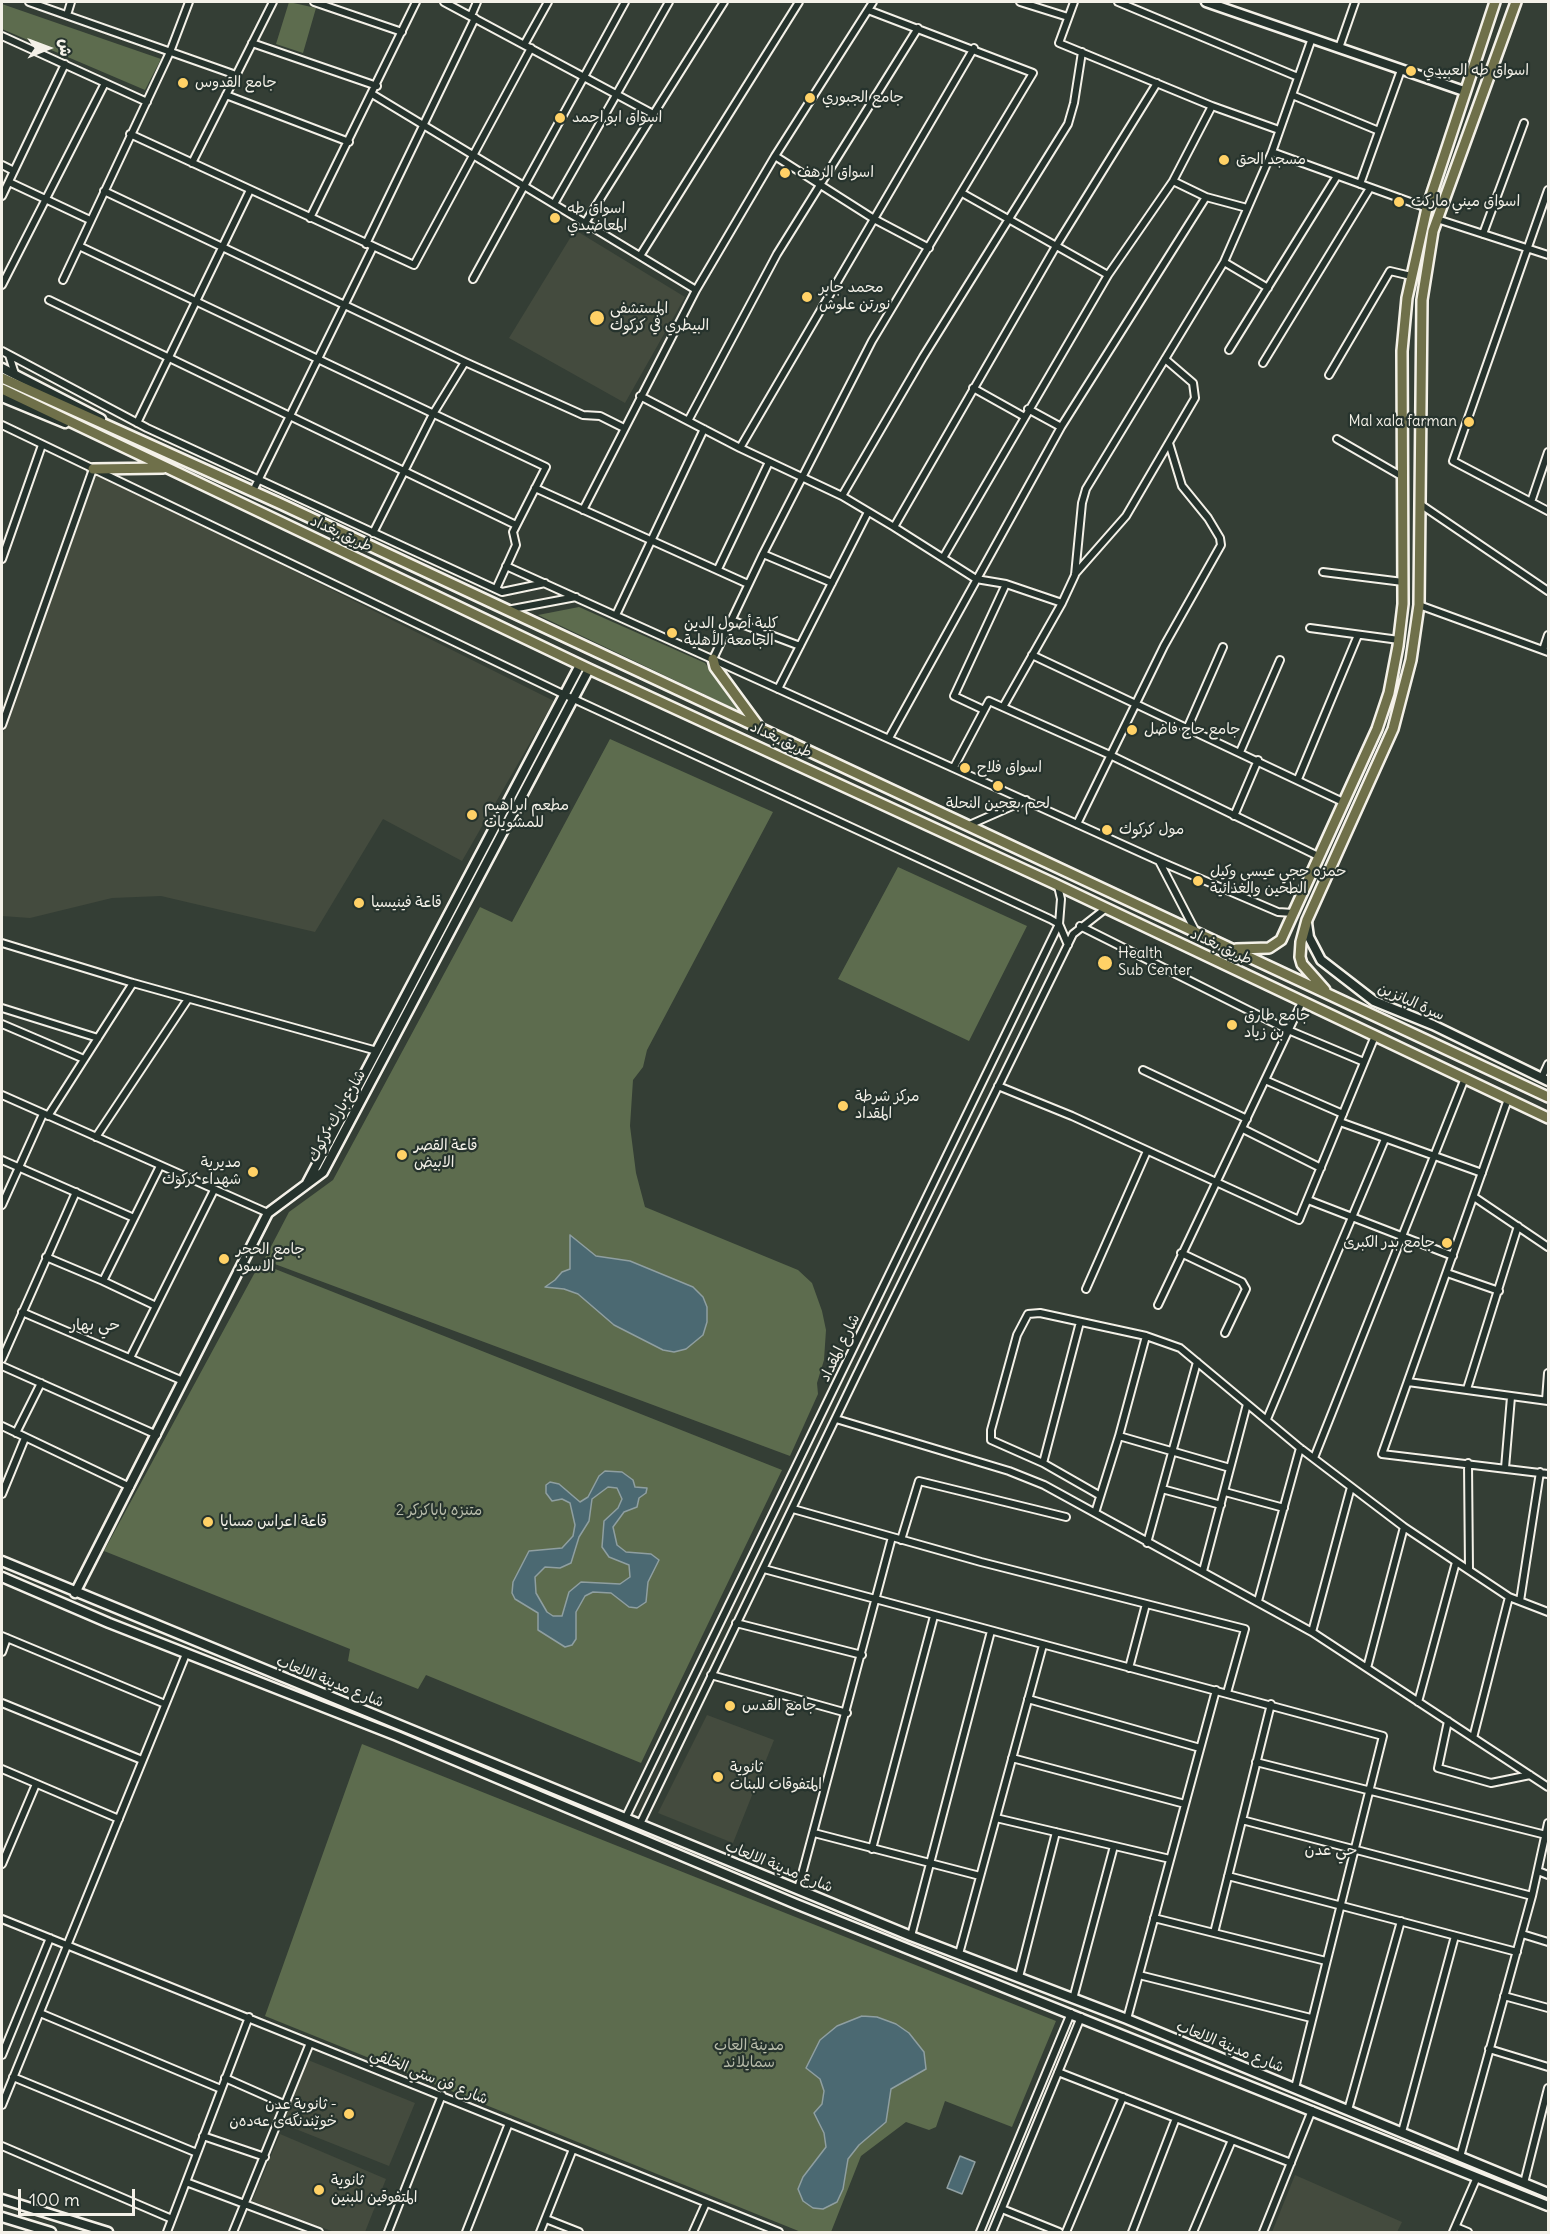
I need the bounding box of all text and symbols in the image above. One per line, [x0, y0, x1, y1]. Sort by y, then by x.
north arrow [18, 18, 78, 78]
text: ش [56, 39, 76, 57]
place label: اسواق طه العبيدي [1423, 62, 1529, 80]
marker: اسواق طه العبيدي [1404, 64, 1418, 78]
place label: جامع القدوس [195, 74, 277, 92]
marker: جامع القدوس [176, 76, 190, 90]
place label: جامع الجبوري [822, 89, 904, 107]
marker: جامع الجبوري [803, 91, 817, 105]
place label: اسواق ابو احمد [572, 109, 662, 127]
marker: اسواق ابو احمد [553, 111, 567, 125]
place label: مسجد الحق [1236, 151, 1306, 169]
marker: مسجد الحق [1217, 153, 1231, 167]
place label: اسواق الرهف [797, 164, 874, 182]
marker: اسواق الرهف [778, 166, 792, 180]
place label: اسواق ميني ماركت [1411, 193, 1520, 211]
marker: اسواق ميني ماركت [1392, 195, 1406, 209]
place label: اسواق طه المعاضيدي [567, 200, 627, 235]
marker: اسواق طه المعاضيدي [548, 211, 562, 225]
place label: محمد جابر نورتن علوش [819, 279, 890, 314]
marker: محمد جابر نورتن علوش [800, 290, 814, 304]
place label: المستشفى البيطري في كركوك [610, 300, 709, 335]
marker: المستشفى البيطري في كركوك [588, 309, 606, 327]
place label: Mal xala farman [1348, 413, 1457, 431]
marker: Mal xala farman [1462, 415, 1476, 429]
street label: طريق بغداد [307, 512, 375, 556]
place label: كلية أصول الدين الجامعة الأهلية [684, 615, 778, 650]
marker: كلية أصول الدين الجامعة الأهلية [665, 626, 679, 640]
street label: طريق بغداد [747, 718, 815, 762]
place label: جامع حاج فاضل [1144, 721, 1241, 739]
marker: جامع حاج فاضل [1125, 723, 1139, 737]
place label: اسواق فلاح [977, 759, 1042, 777]
marker: اسواق فلاح [958, 761, 972, 775]
marker: لحم بعجين النحلة [991, 779, 1005, 793]
place label: لحم بعجين النحلة [946, 795, 1050, 813]
place label: مطعم ابراهيم للمشويات [484, 797, 569, 832]
marker: مطعم ابراهيم للمشويات [465, 808, 479, 822]
place label: مول كركوك [1119, 821, 1184, 839]
marker: مول كركوك [1100, 823, 1114, 837]
place label: حمزه حجي عيسى وكيل الطحين والغذائية [1210, 863, 1347, 898]
marker: حمزه حجي عيسى وكيل الطحين والغذائية [1191, 874, 1205, 888]
place label: قاعة فينيسيا [371, 894, 442, 912]
marker: قاعة فينيسيا [352, 896, 366, 910]
street label: طريق بغداد [1187, 925, 1255, 969]
place label: Health Sub Center [1118, 945, 1192, 980]
marker: Health Sub Center [1096, 954, 1114, 972]
street label: سرة البانزين [1375, 979, 1447, 1025]
place label: جامع طارق بن زياد [1244, 1007, 1310, 1042]
marker: جامع طارق بن زياد [1225, 1018, 1239, 1032]
street label: شارع بارك كركوك [304, 1067, 370, 1165]
place label: مركز شرطة المقداد [855, 1088, 920, 1123]
marker: مركز شرطة المقداد [836, 1099, 850, 1113]
place label: قاعة القصر الابيض [414, 1137, 478, 1172]
marker: قاعة القصر الابيض [395, 1148, 409, 1162]
place label: مديرية شهداء كركوك [162, 1154, 241, 1189]
marker: مديرية شهداء كركوك [246, 1165, 260, 1179]
place label: جامع بدر الكبرى [1343, 1234, 1435, 1252]
marker: جامع بدر الكبرى [1440, 1236, 1454, 1250]
place label: جامع الحجر الاسود [236, 1241, 305, 1276]
marker: جامع الحجر الاسود [217, 1252, 231, 1266]
street label: شارع المقداد [816, 1311, 864, 1385]
district label: حي بهار [70, 1315, 120, 1335]
park label: متنزه باباكركر 2 [396, 1502, 482, 1520]
place label: قاعة اعراس مسايا [220, 1513, 327, 1531]
marker: قاعة اعراس مسايا [201, 1515, 215, 1529]
street label: شارع مدينة الالعاب [273, 1652, 387, 1712]
place label: جامع القدس [742, 1697, 817, 1715]
marker: جامع القدس [723, 1699, 737, 1713]
place label: ثانوية المتفوقات للبنات [730, 1759, 822, 1794]
marker: ثانوية المتفوقات للبنات [711, 1770, 725, 1784]
street label: شارع مدينة الالعاب [722, 1837, 836, 1897]
district label: حي عدن [1305, 1840, 1357, 1860]
street label: شارع مدينة الالعاب [1173, 2017, 1287, 2077]
park label: مدينة العاب سمايلاند [714, 2037, 784, 2072]
street label: شارع فن ستي الخلفي [368, 2045, 490, 2109]
place label: ثانوية عدن - خوێندنگەی عەدەن [229, 2096, 337, 2131]
marker: ثانوية عدن - خوێندنگەی عەدەن [342, 2107, 356, 2121]
place label: ثانوية المتفوقين للبنين [331, 2172, 417, 2207]
scale bar [21, 2177, 138, 2215]
marker: ثانوية المتفوقين للبنين [312, 2183, 326, 2197]
text: 100 m [29, 2188, 80, 2211]

